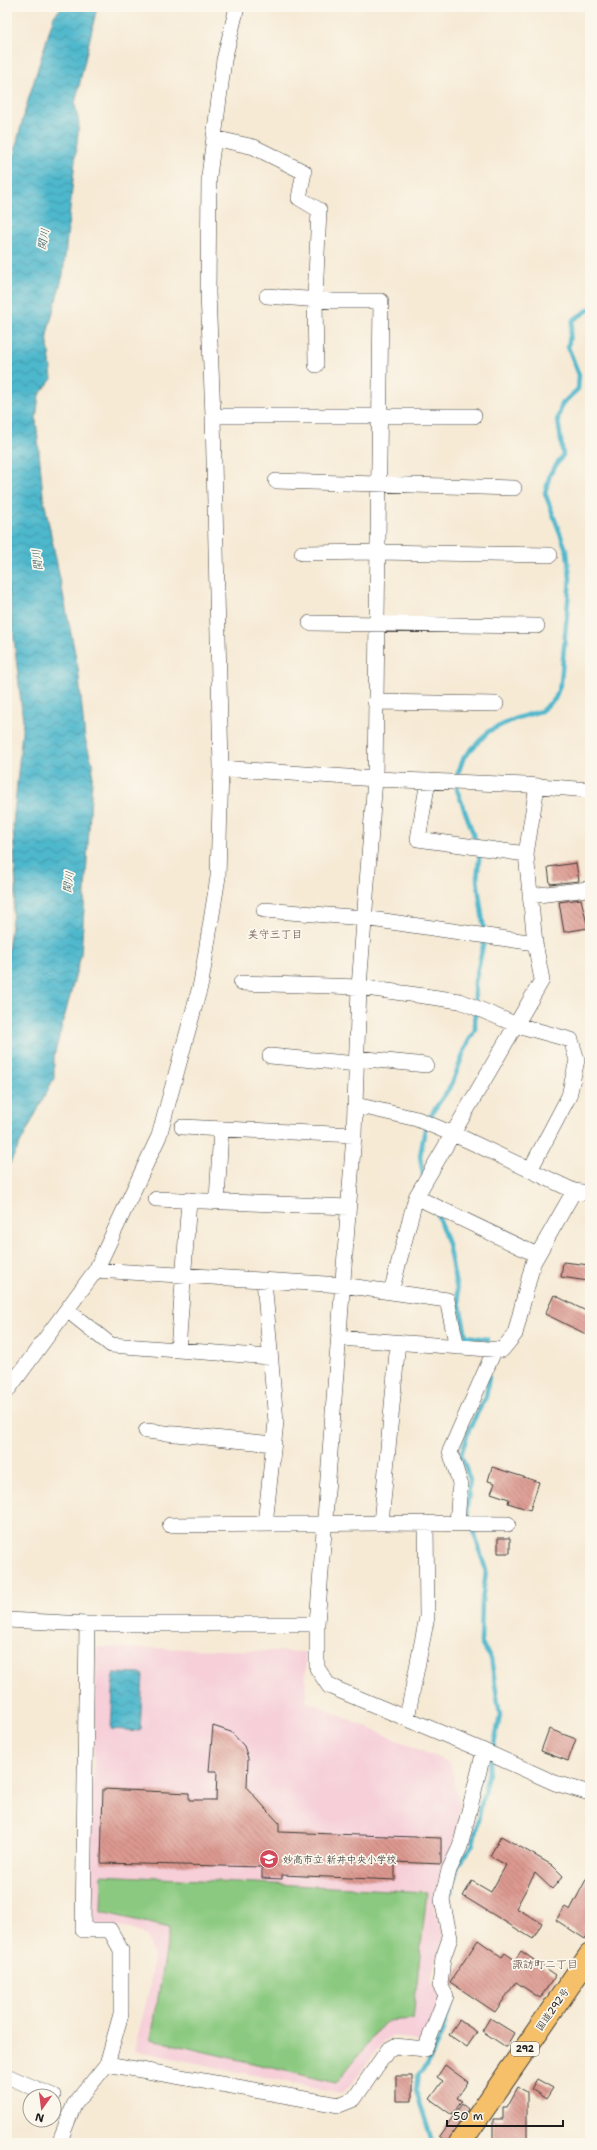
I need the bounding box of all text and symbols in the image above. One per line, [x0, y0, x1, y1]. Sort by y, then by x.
water label: 関川 [34, 227, 53, 251]
water label: 関川 [29, 548, 46, 572]
water label: 関川 [60, 870, 77, 894]
district label: 美守三丁目 [248, 927, 303, 942]
school or university icon: 妙高市立 新井中央小学校 [258, 1848, 280, 1870]
place label: 妙高市立 新井中央小学校 [283, 1853, 396, 1866]
district label: 諏訪町二丁目 [512, 1957, 578, 1972]
street label: 国道292号 [533, 1985, 572, 2033]
road number: 292 [511, 2042, 539, 2056]
north arrow [22, 2088, 62, 2128]
scale bar [447, 2102, 563, 2128]
text: 50 m [453, 2108, 483, 2124]
text: N [33, 2109, 46, 2126]

